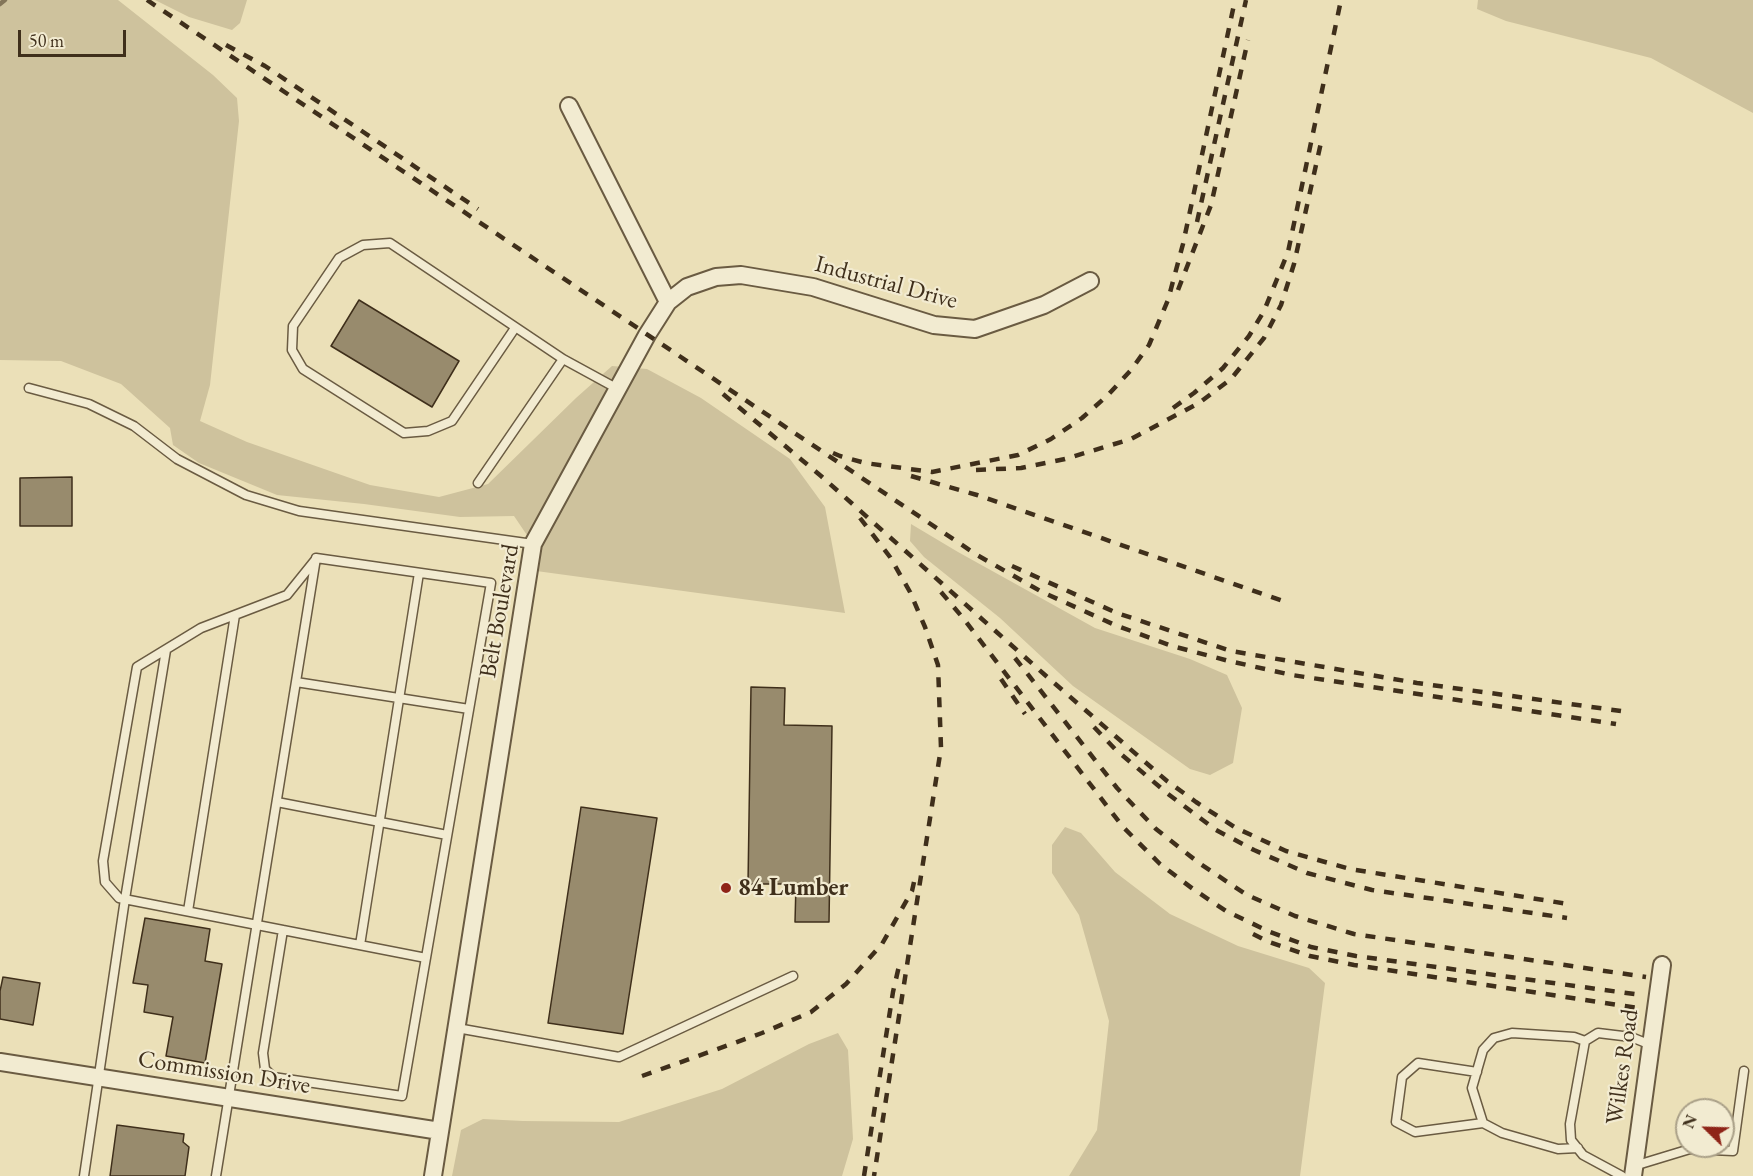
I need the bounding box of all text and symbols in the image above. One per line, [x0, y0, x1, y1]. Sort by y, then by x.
scale bar [21, 18, 129, 56]
text: 50 m [29, 29, 64, 52]
street label: Industrial Drive [812, 250, 960, 316]
street label: Belt Boulevard [474, 542, 526, 680]
place label: 84 Lumber [738, 874, 848, 902]
marker: 84 Lumber [719, 881, 733, 895]
street label: Wilkes Road [1601, 1007, 1645, 1127]
street label: Commission Drive [136, 1045, 312, 1101]
north arrow [1675, 1098, 1735, 1158]
text: N [1678, 1111, 1702, 1132]

